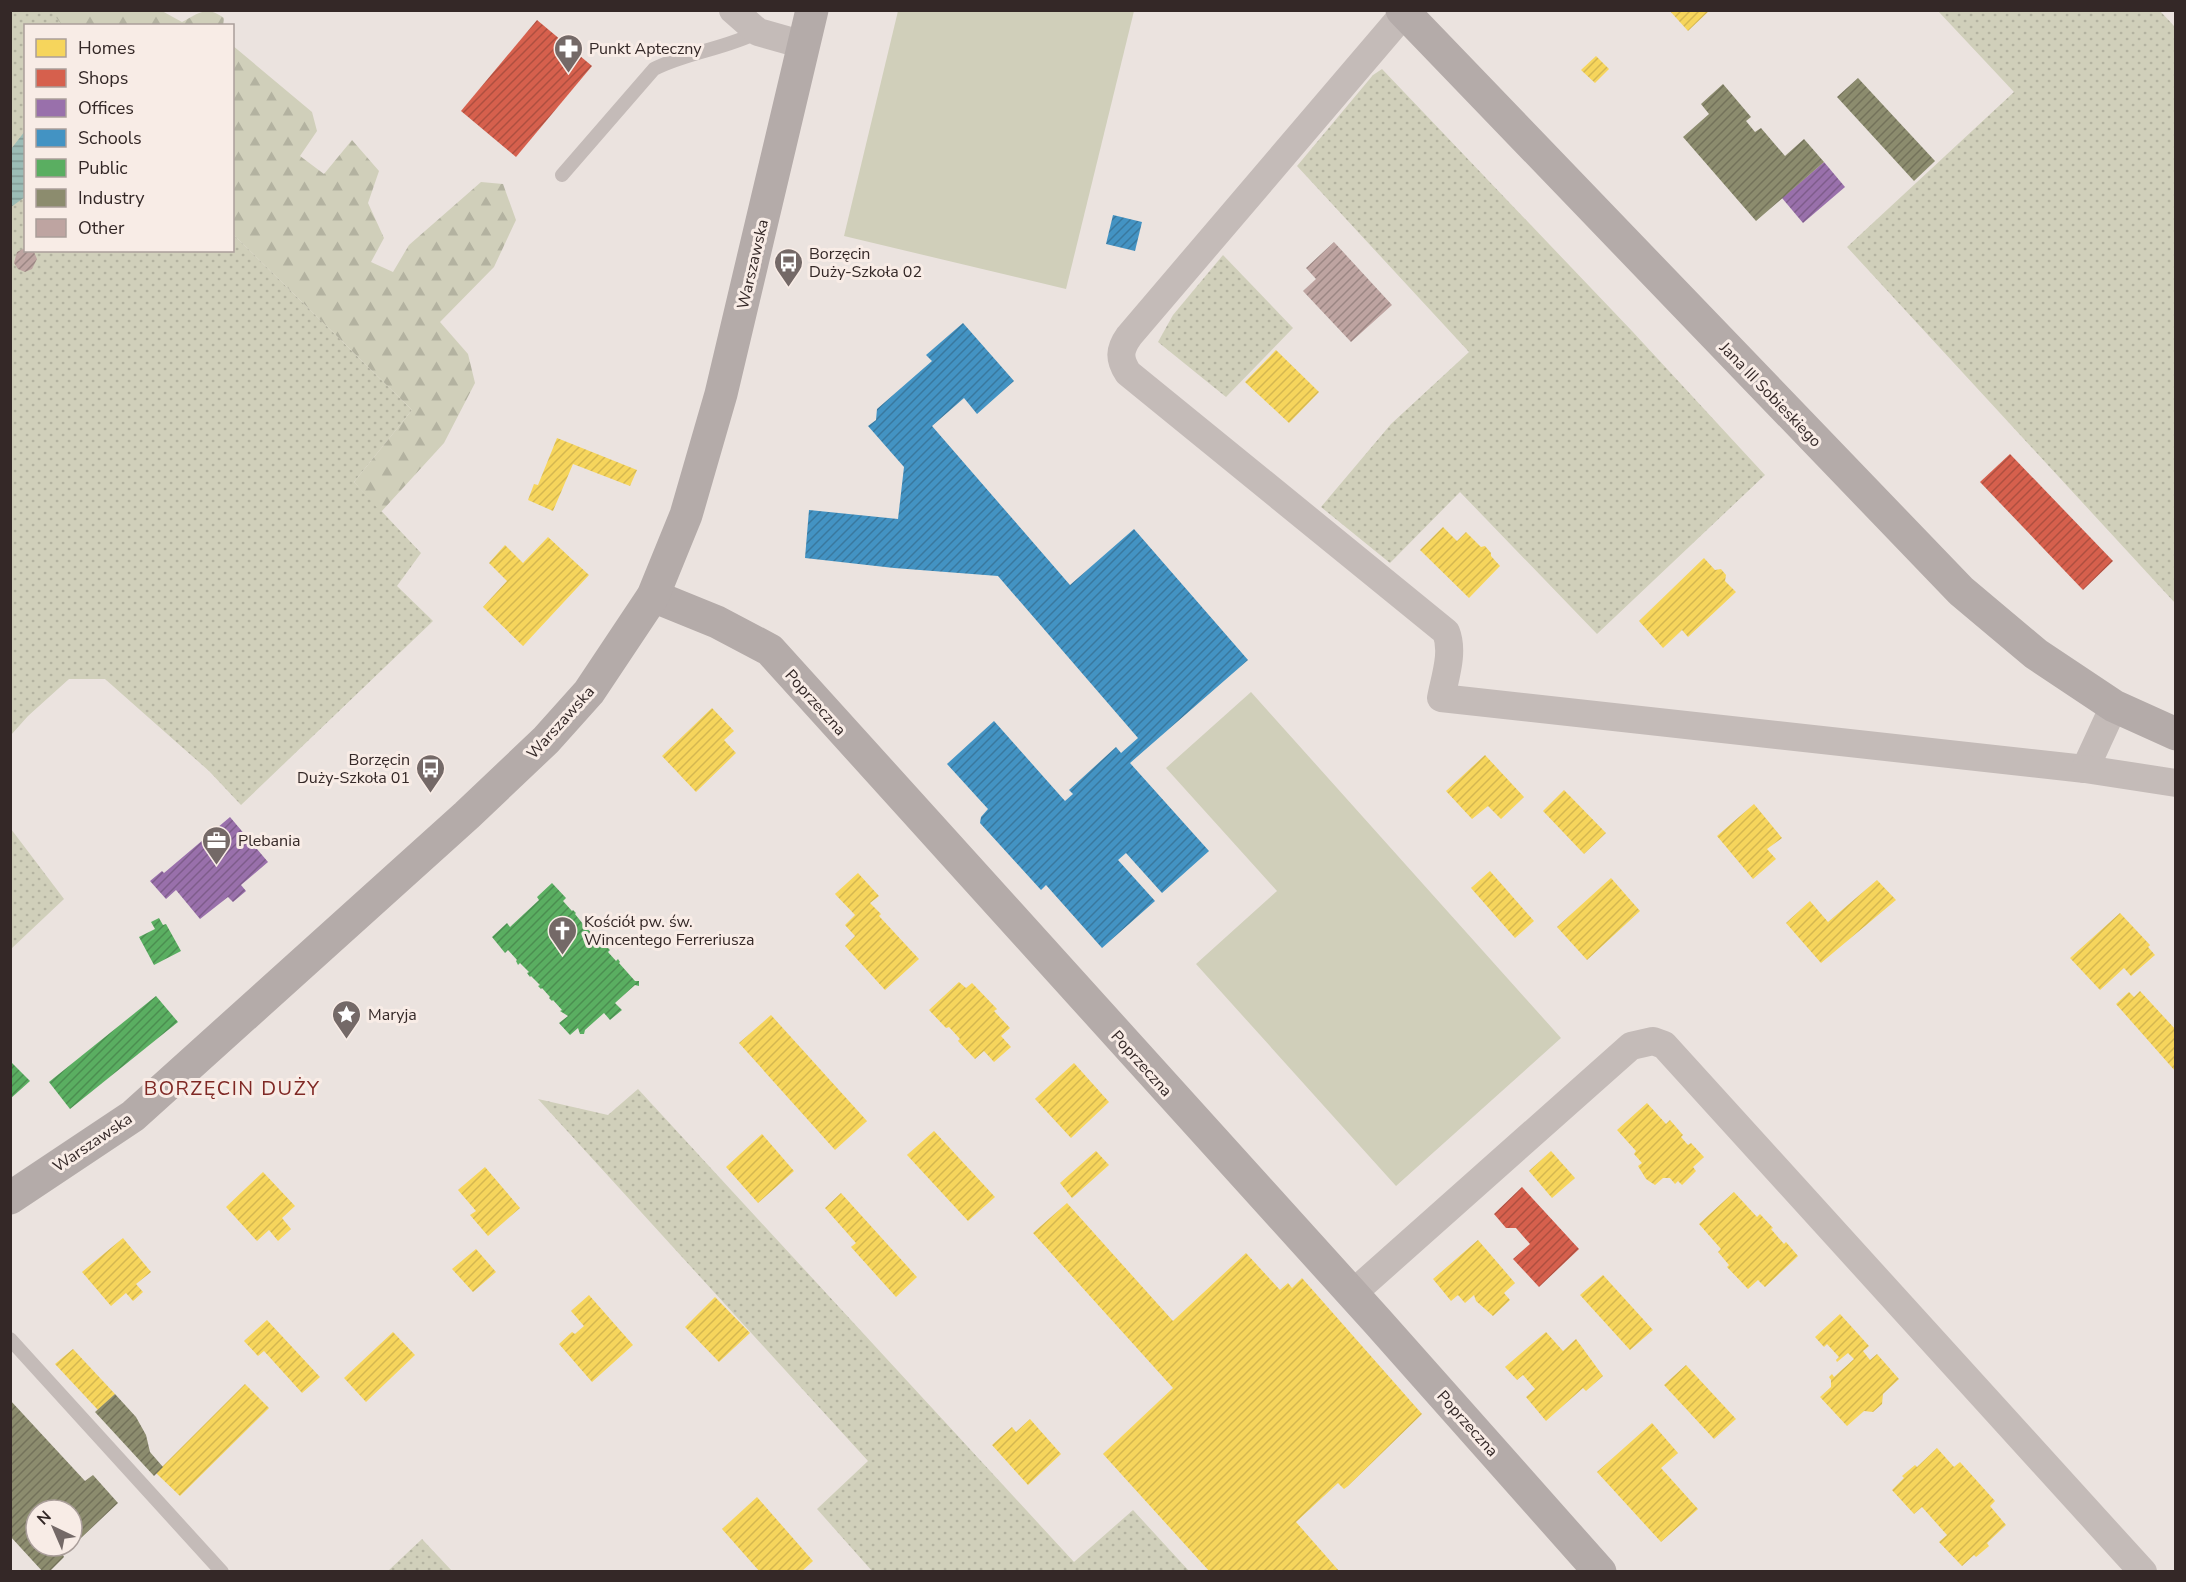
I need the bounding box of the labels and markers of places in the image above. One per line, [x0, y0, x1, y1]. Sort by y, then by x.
pharmacy icon: Punkt Apteczny [552, 32, 584, 74]
place label: Punkt Apteczny [589, 38, 702, 60]
place label: Borzęcin Duży-Szkoła 02 [809, 243, 922, 283]
bus stop icon: Borzęcin Duży-Szkoła 02 [772, 246, 804, 288]
place label: Borzęcin Duży-Szkoła 01 [297, 749, 410, 789]
bus stop icon: Borzęcin Duży-Szkoła 01 [415, 752, 447, 794]
office icon: Plebania [201, 824, 233, 866]
place label: Plebania [238, 830, 300, 852]
place label: Kościół pw. św. Wincentego Ferreriusza [584, 911, 754, 951]
church icon: Kościół pw. św. Wincentego Ferreriusza [547, 914, 579, 956]
place icon: Maryja [331, 998, 363, 1040]
place label: Maryja [368, 1004, 417, 1026]

